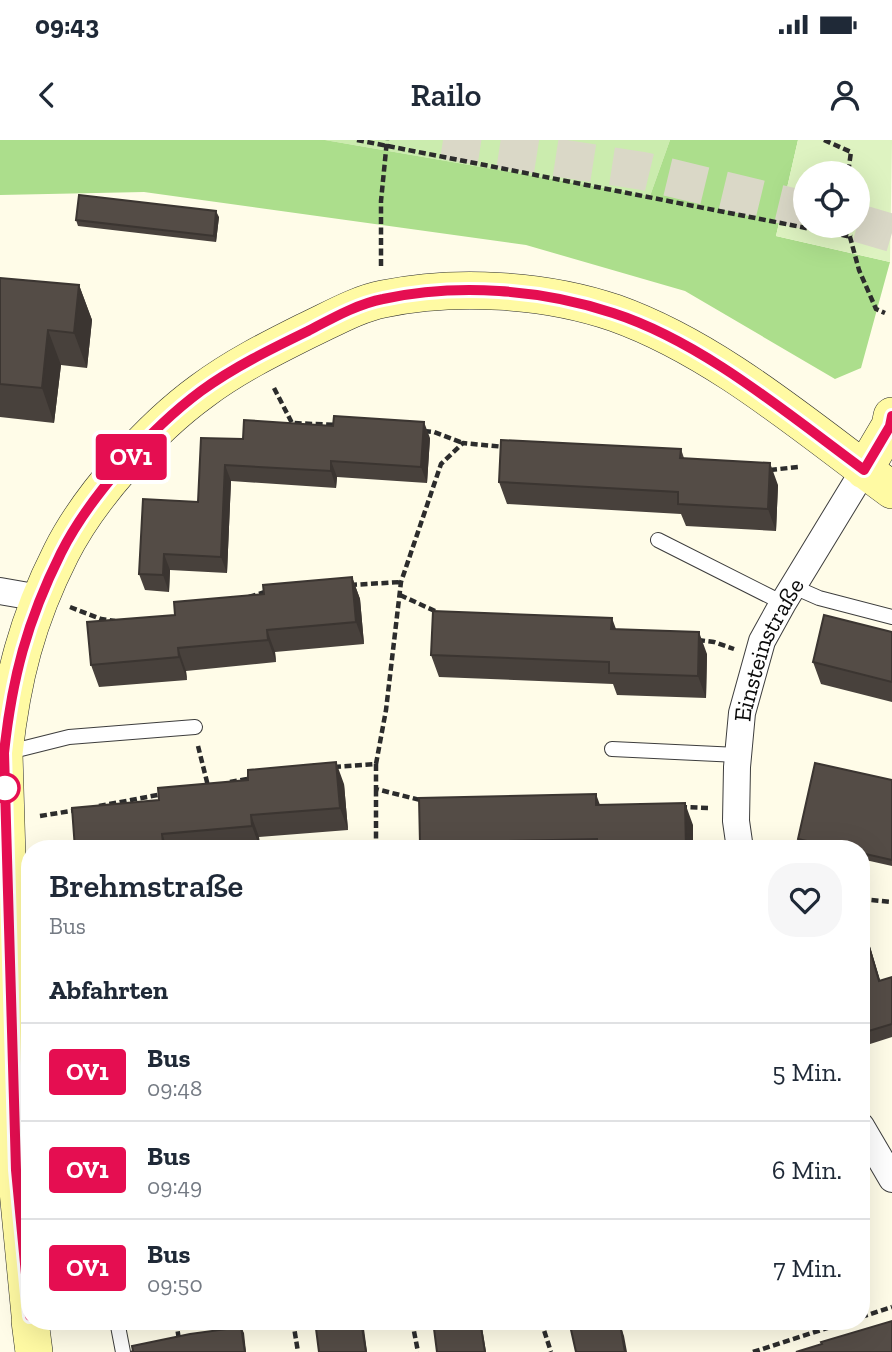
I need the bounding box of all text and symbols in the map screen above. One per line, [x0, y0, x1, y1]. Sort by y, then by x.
text: 09:43 [35, 9, 99, 41]
icon: back [28, 76, 66, 114]
text: Railo [411, 76, 481, 114]
icon: person [826, 76, 864, 114]
map controls [793, 161, 870, 238]
button: locate [793, 161, 870, 238]
line badge: OV1 [91, 434, 171, 480]
text: OV1 [110, 442, 152, 471]
street label: Einsteinstraße [727, 572, 810, 723]
unlabelled marker [0, 773, 20, 803]
button: heart [768, 863, 842, 937]
text: Brehmstraße [49, 866, 243, 905]
text: Bus [49, 912, 86, 940]
text: Abfahrten [49, 974, 168, 1006]
text: Bus [147, 1042, 190, 1074]
text: 5 Min. [772, 1056, 842, 1088]
text: OV1 [66, 1057, 109, 1086]
text: 09:48 [147, 1074, 202, 1102]
text: Bus [147, 1140, 190, 1172]
text: 6 Min. [772, 1154, 842, 1186]
text: OV1 [66, 1155, 109, 1184]
text: 09:49 [147, 1172, 202, 1200]
text: Bus [147, 1238, 190, 1270]
text: 7 Min. [773, 1252, 842, 1284]
text: OV1 [66, 1253, 109, 1282]
text: 09:50 [147, 1270, 203, 1298]

